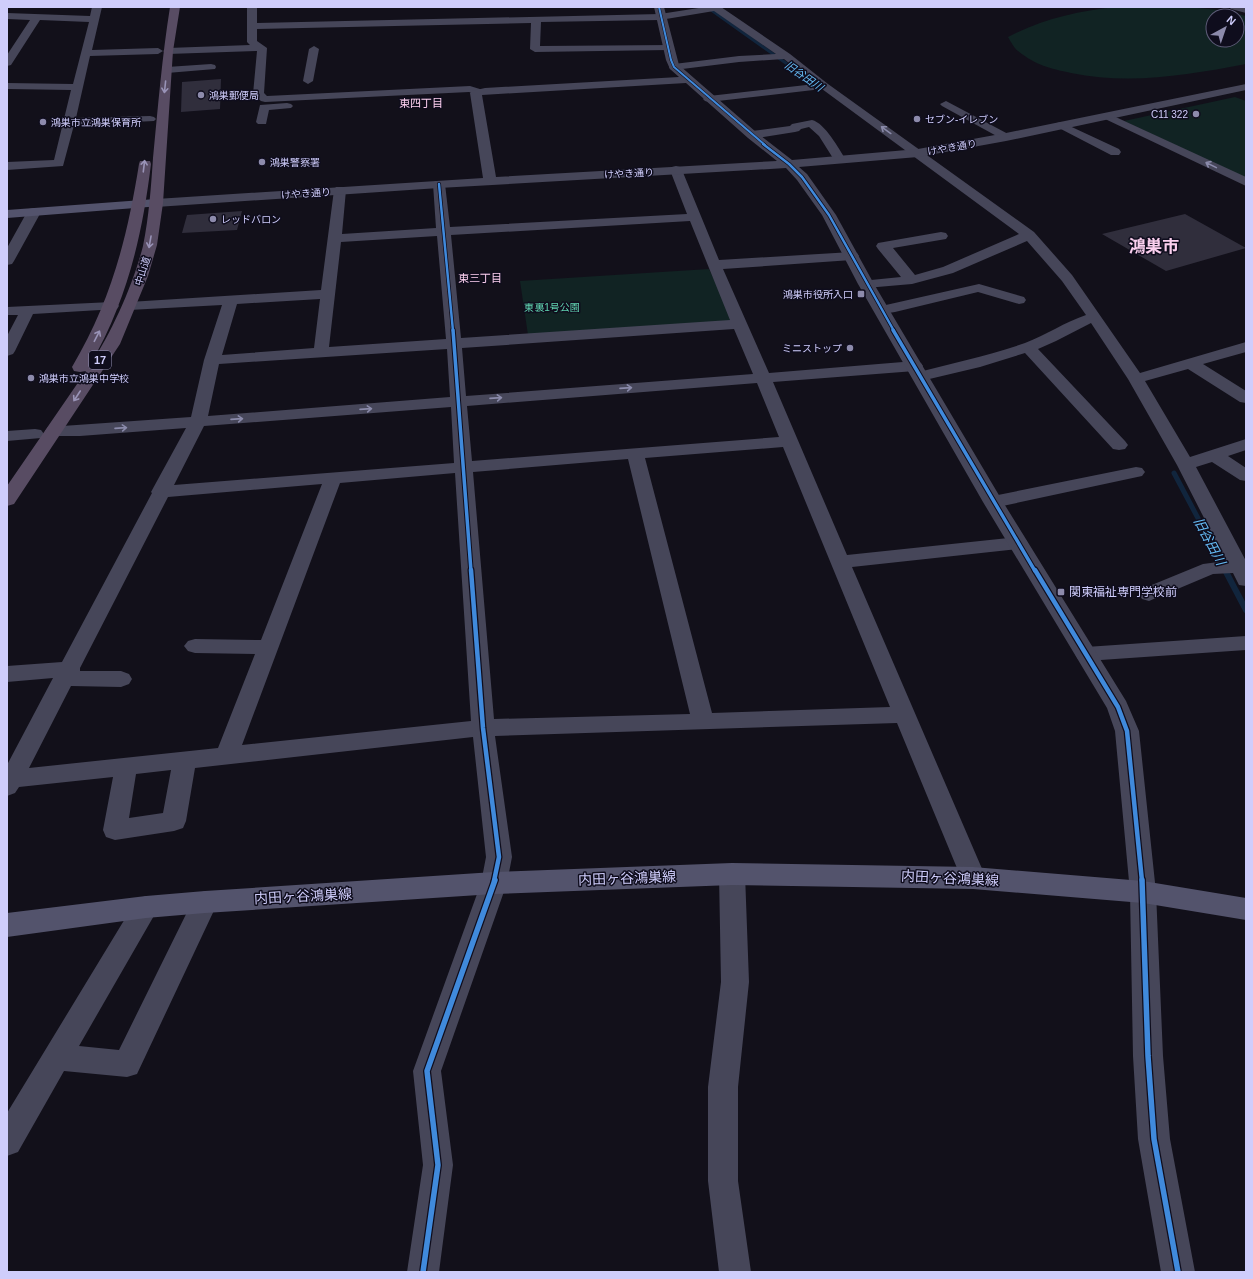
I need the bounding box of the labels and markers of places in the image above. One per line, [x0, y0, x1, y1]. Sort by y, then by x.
marker: 鴻巣郵便局 [196, 90, 206, 100]
place label: 鴻巣郵便局 [209, 90, 259, 101]
place label: C11 322 [1151, 109, 1188, 120]
marker: C11 322 [1191, 109, 1201, 119]
marker: セブン-イレブン [912, 114, 922, 124]
place label: セブン-イレブン [925, 114, 998, 125]
marker: 鴻巣市立鴻巣保育所 [38, 117, 48, 127]
place label: 鴻巣市立鴻巣保育所 [51, 117, 141, 128]
marker: 鴻巣警察署 [257, 157, 267, 167]
place label: 鴻巣警察署 [270, 157, 320, 168]
marker: レッドバロン [208, 214, 218, 224]
place label: レッドバロン [221, 214, 281, 225]
place label: 鴻巣市役所入口 [783, 289, 853, 300]
marker: 鴻巣市役所入口 [856, 289, 866, 299]
place label: ミニストップ [782, 343, 842, 354]
marker: ミニストップ [845, 343, 855, 353]
marker: 鴻巣市立鴻巣中学校 [26, 373, 36, 383]
place label: 鴻巣市立鴻巣中学校 [39, 373, 129, 384]
place label: 関東福祉専門学校前 [1069, 585, 1177, 599]
marker: 関東福祉専門学校前 [1056, 587, 1066, 597]

